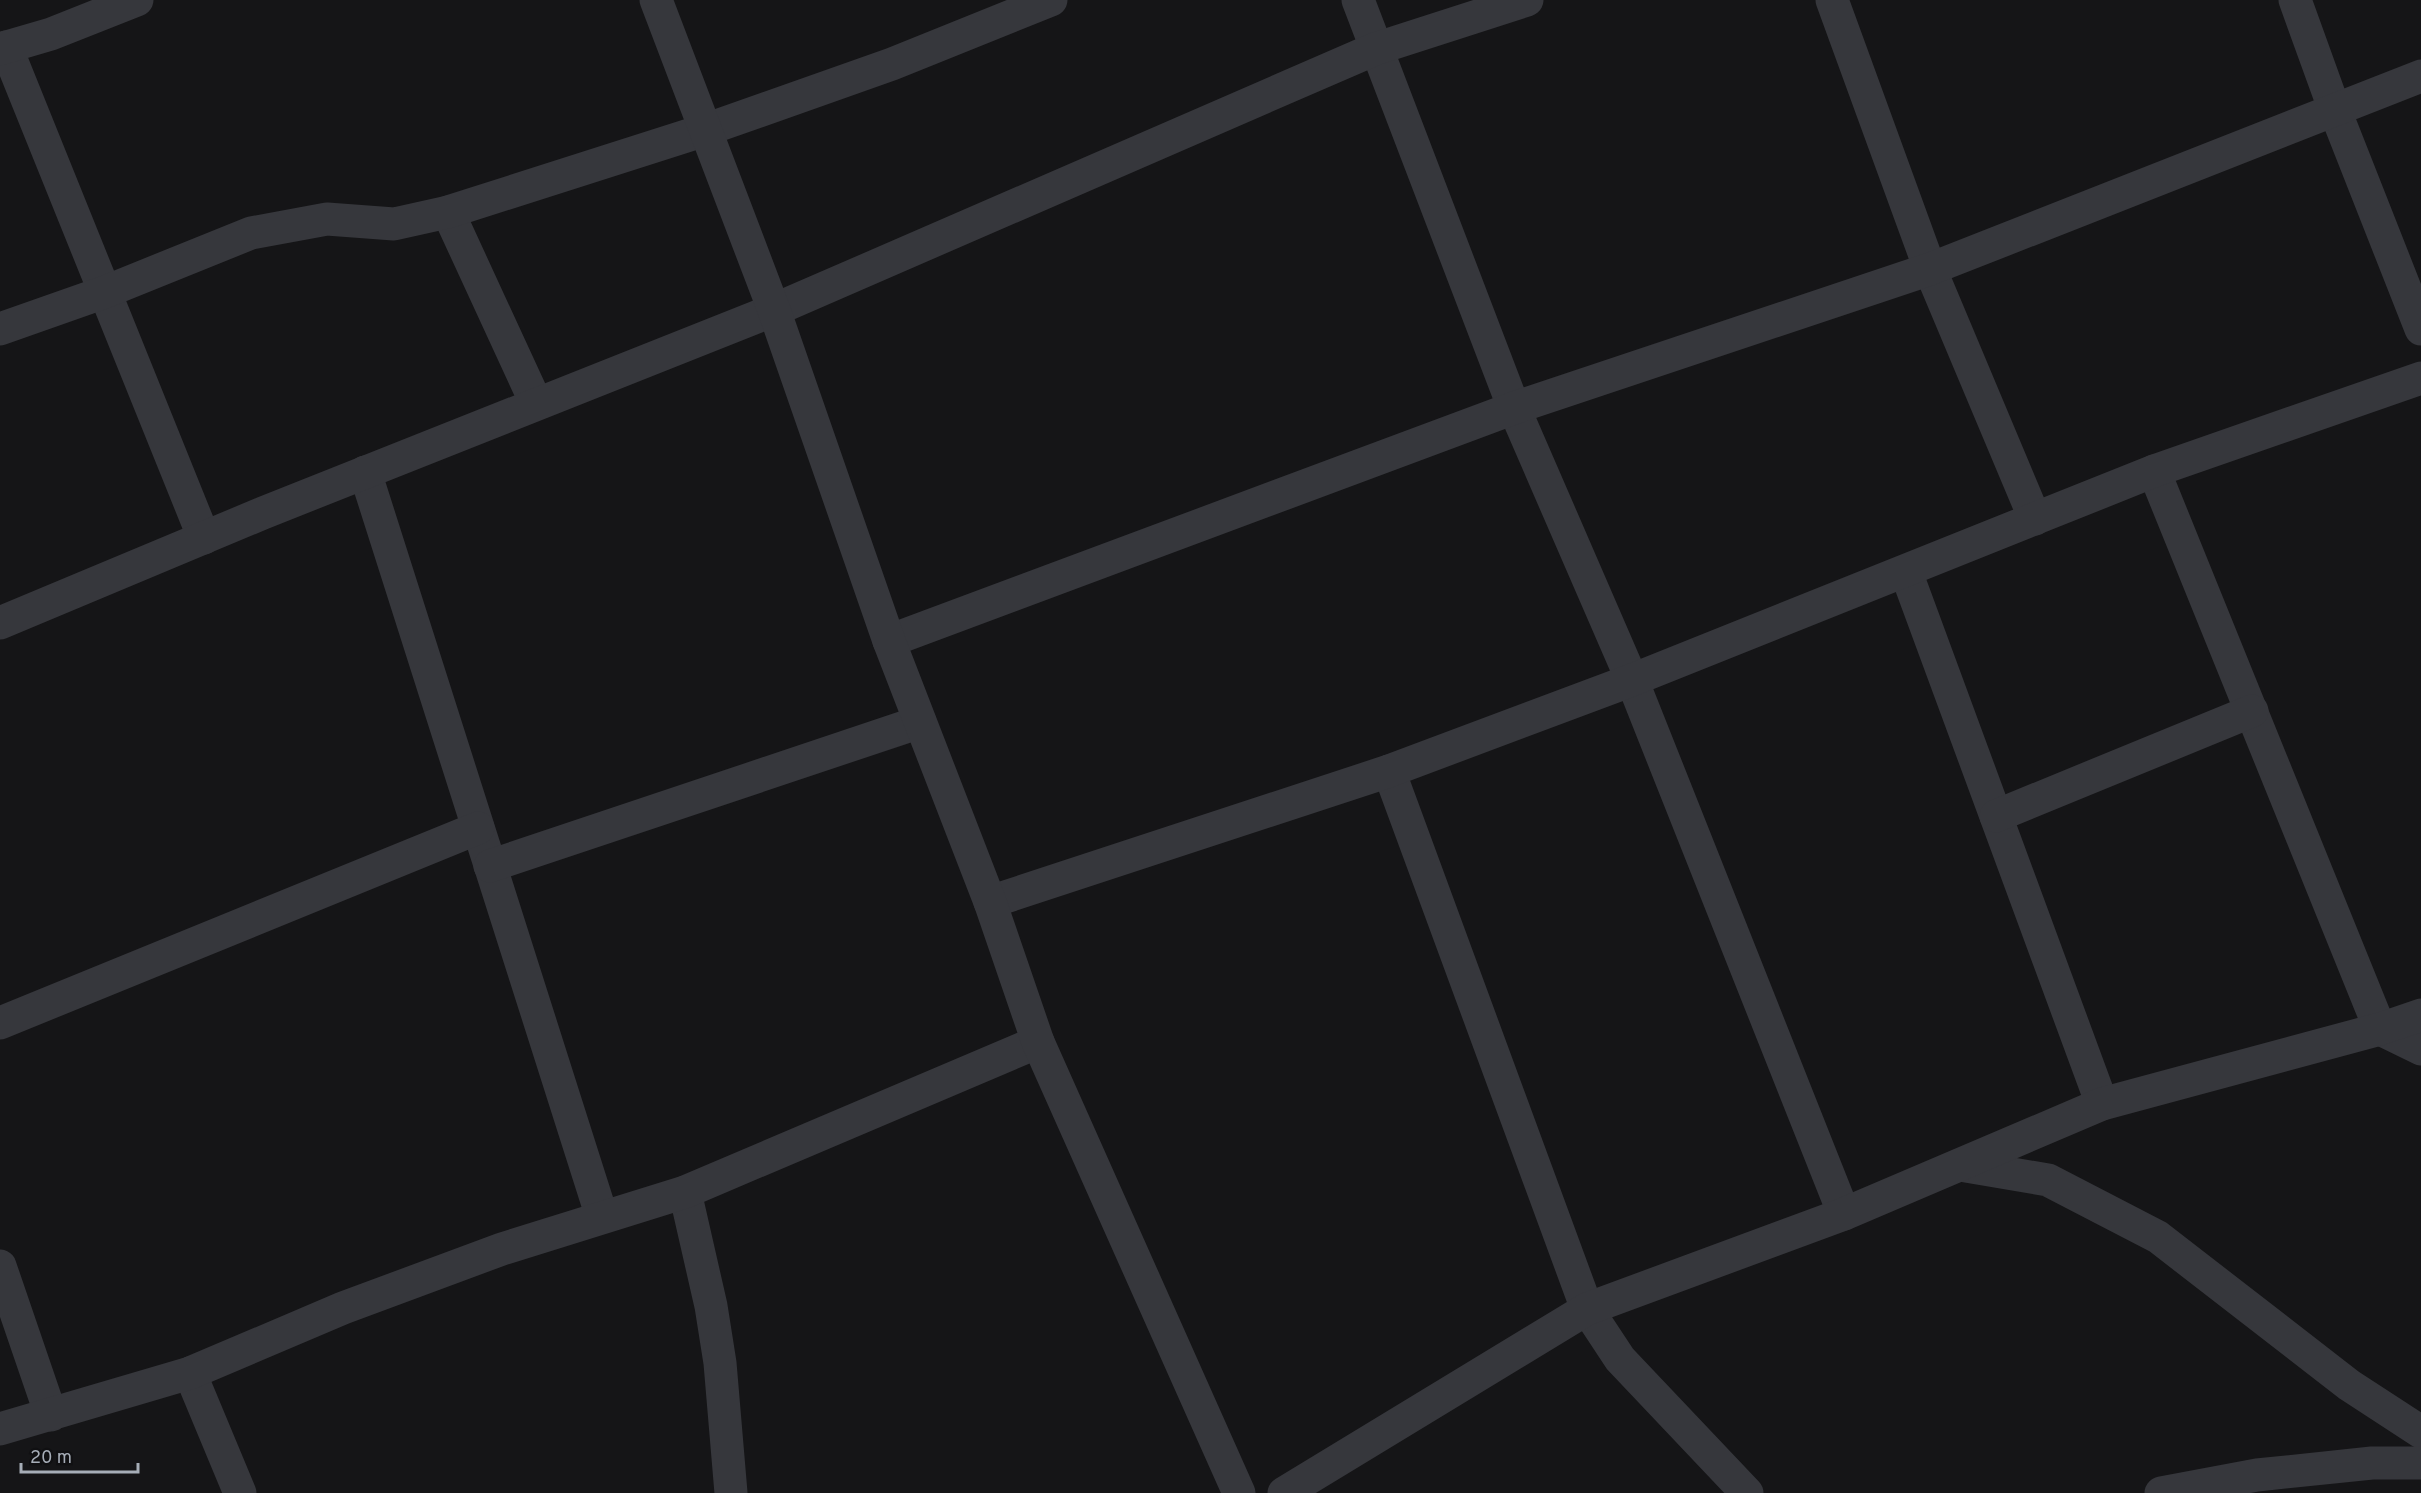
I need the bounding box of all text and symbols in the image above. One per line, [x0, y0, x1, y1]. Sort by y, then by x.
scale bar [21, 1436, 138, 1474]
text: 20 m [30, 1447, 72, 1470]

